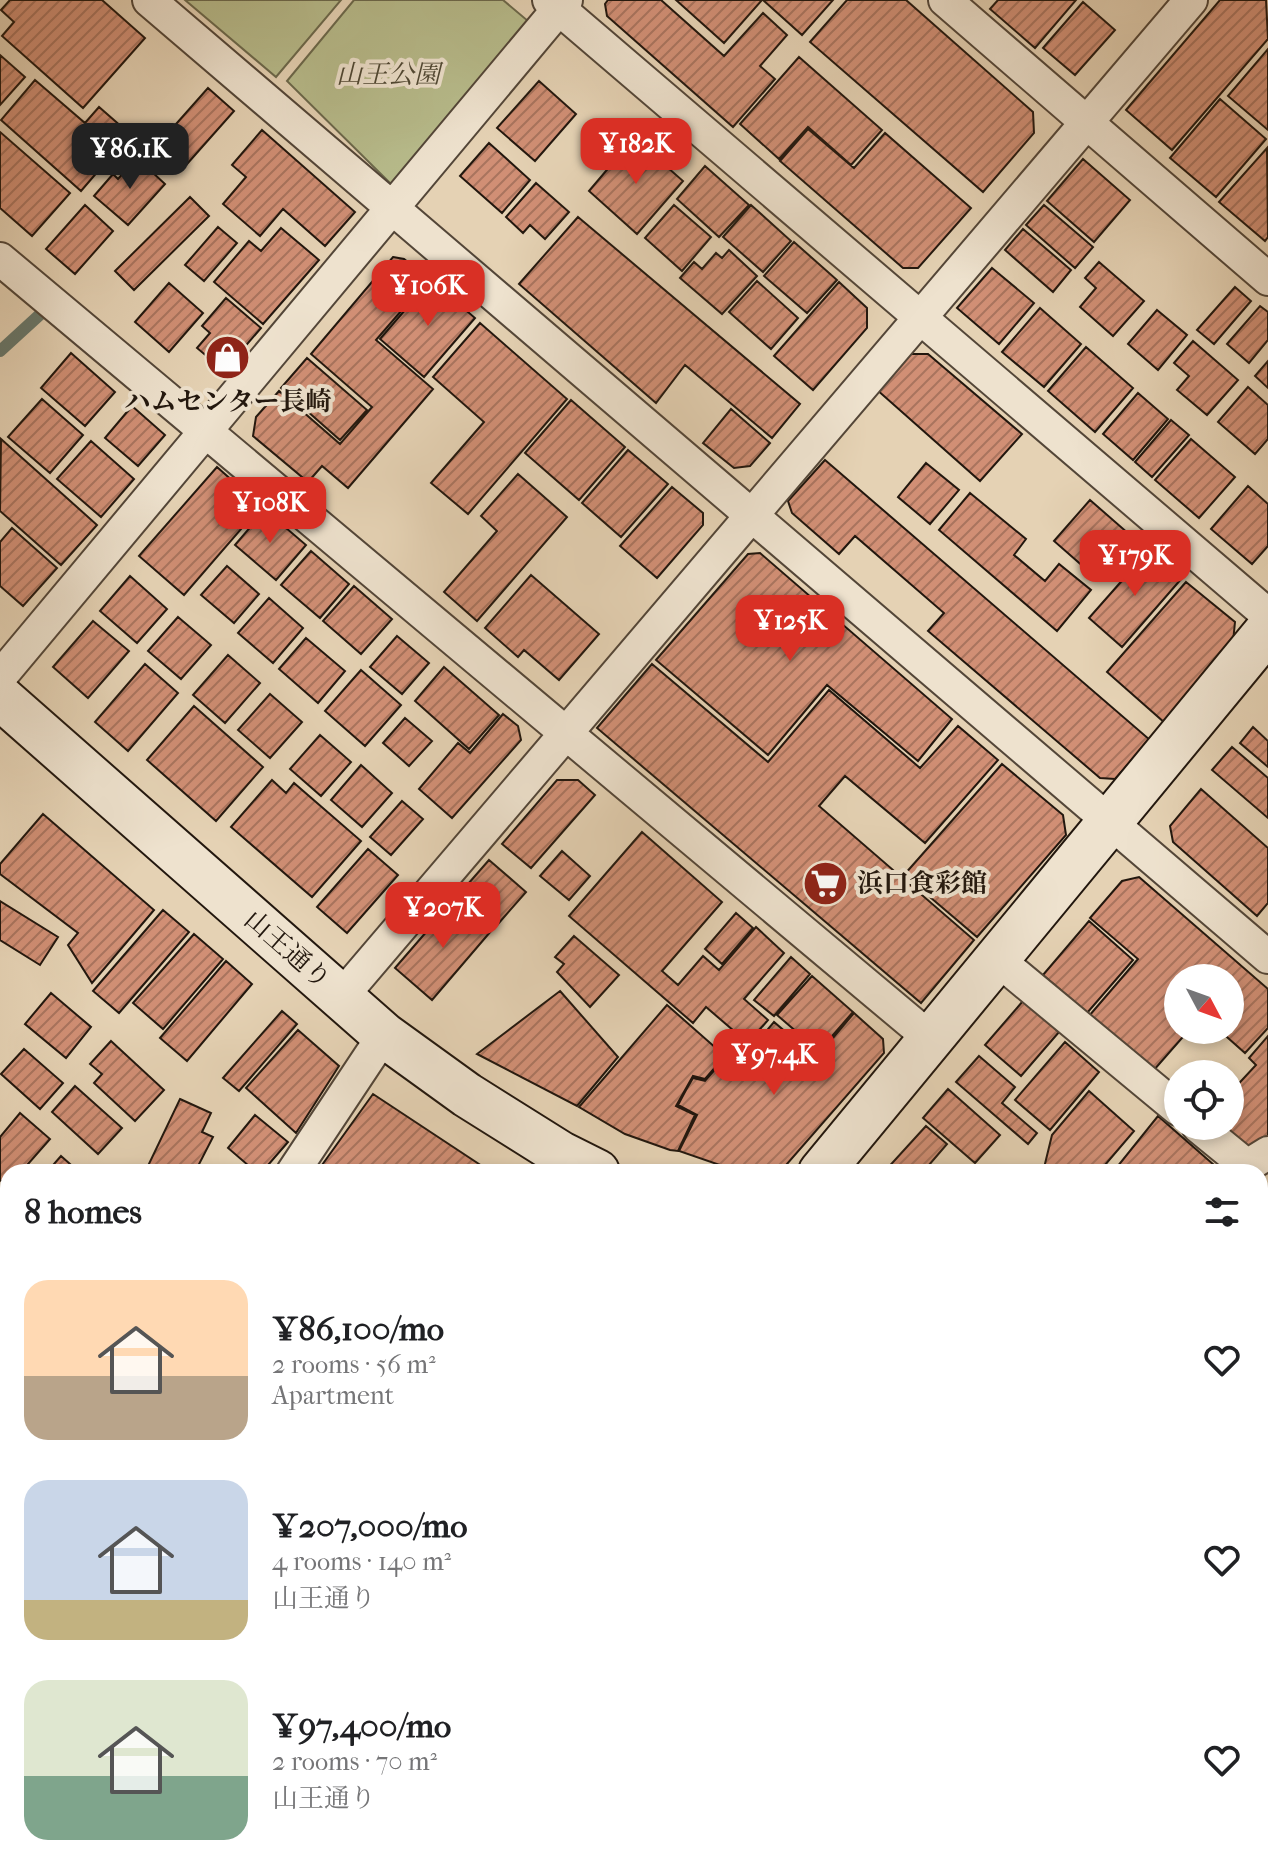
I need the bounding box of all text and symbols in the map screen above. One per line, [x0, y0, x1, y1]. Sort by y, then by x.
park label: 山王公園 [336, 59, 444, 90]
pin: ¥182K [580, 118, 692, 186]
pin: ¥86.1K [65, 123, 195, 191]
text: ¥182K [599, 128, 673, 159]
text: ¥86.1K [90, 133, 170, 164]
pin: ¥106K [372, 260, 484, 328]
text: ¥106K [390, 270, 466, 301]
shop icon: ハムセンター長崎 [204, 334, 252, 382]
place label: ハムセンター長崎 [125, 386, 331, 417]
pin: ¥108K [214, 477, 326, 545]
text: ¥108K [232, 487, 308, 518]
pin: ¥179K [1079, 530, 1191, 598]
text: ¥179K [1098, 540, 1172, 571]
pin: ¥125K [734, 595, 846, 663]
text: ¥125K [754, 605, 827, 636]
supermarket icon: 浜口食彩館 [802, 859, 850, 907]
place label: 浜口食彩館 [857, 868, 987, 899]
pin: ¥207K [387, 882, 499, 950]
text: ¥207K [403, 892, 483, 923]
street label: 山王通り [238, 904, 337, 995]
north arrow [1164, 964, 1244, 1044]
map controls [1164, 964, 1244, 1140]
pin: ¥97.4K [709, 1029, 839, 1097]
text: ¥97.4K [731, 1039, 817, 1070]
button: locate [1164, 1060, 1244, 1140]
icon: filters [1200, 1190, 1244, 1234]
text: 8 homes [24, 1192, 142, 1232]
text: ¥86,100/mo [272, 1309, 444, 1349]
icon: home [88, 1312, 184, 1408]
icon: heart [1200, 1338, 1244, 1382]
text: 2 rooms · 56 m² [272, 1349, 436, 1380]
text: Apartment [272, 1380, 394, 1411]
text: ¥207,000/mo [272, 1506, 467, 1546]
icon: home [88, 1512, 184, 1608]
icon: heart [1200, 1538, 1244, 1582]
text: 4 rooms · 140 m² [272, 1546, 451, 1577]
text: 山王通り [272, 1583, 376, 1614]
text: ¥97,400/mo [272, 1706, 451, 1746]
icon: home [88, 1712, 184, 1808]
icon: heart [1200, 1738, 1244, 1782]
text: 2 rooms · 70 m² [272, 1746, 437, 1777]
text: 山王通り [272, 1783, 376, 1814]

